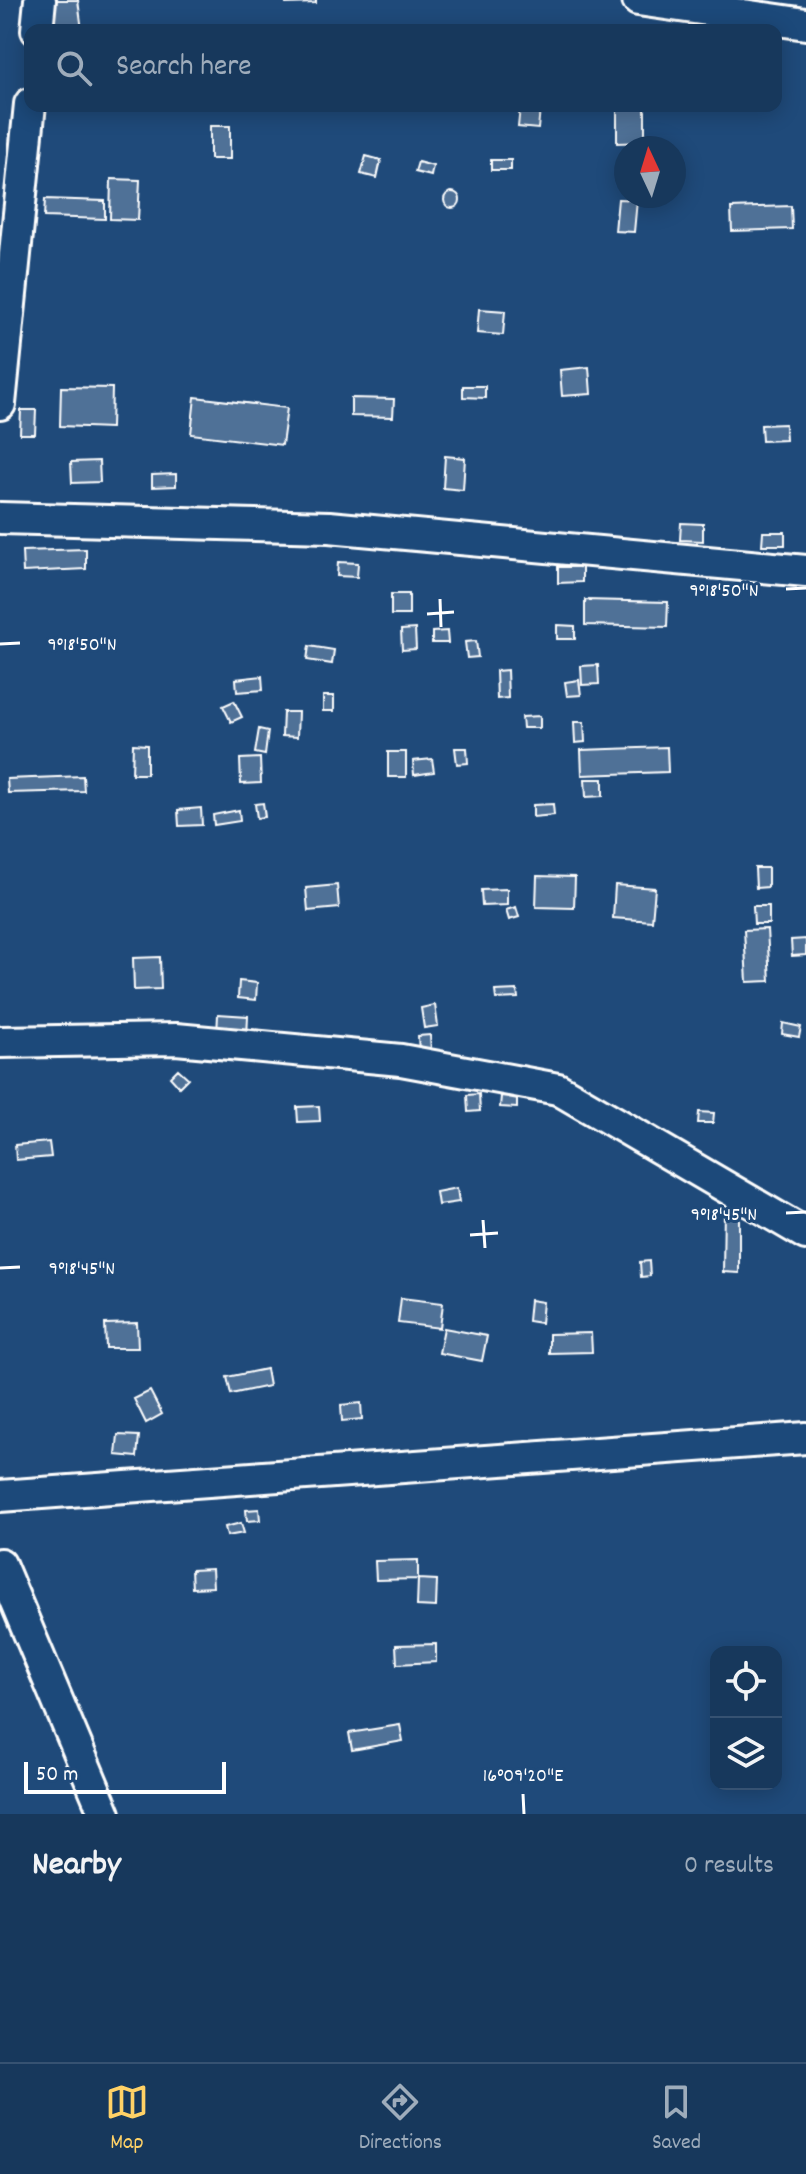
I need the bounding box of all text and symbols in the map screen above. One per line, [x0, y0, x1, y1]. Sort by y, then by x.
search box [24, 24, 782, 112]
icon: search [52, 46, 96, 90]
text: Search here [116, 47, 252, 90]
north arrow [614, 136, 686, 208]
text: 9°18'50"N [689, 578, 759, 606]
text: 9°18'50"N [47, 632, 117, 660]
text: 9°18'45"N [691, 1202, 757, 1230]
text: 9°18'45"N [49, 1256, 115, 1284]
map controls [710, 1646, 782, 1790]
button: locate [710, 1646, 782, 1718]
button: layers [710, 1718, 782, 1790]
scale bar [24, 1758, 226, 1794]
text: 50 m [36, 1760, 78, 1791]
text: 16°09'20"E [483, 1763, 563, 1791]
text: Nearby [32, 1842, 121, 1891]
text: 0 results [684, 1848, 774, 1885]
tab: Map [105, 2080, 149, 2159]
tab: Directions [359, 2080, 442, 2159]
tab: Saved [652, 2080, 701, 2159]

